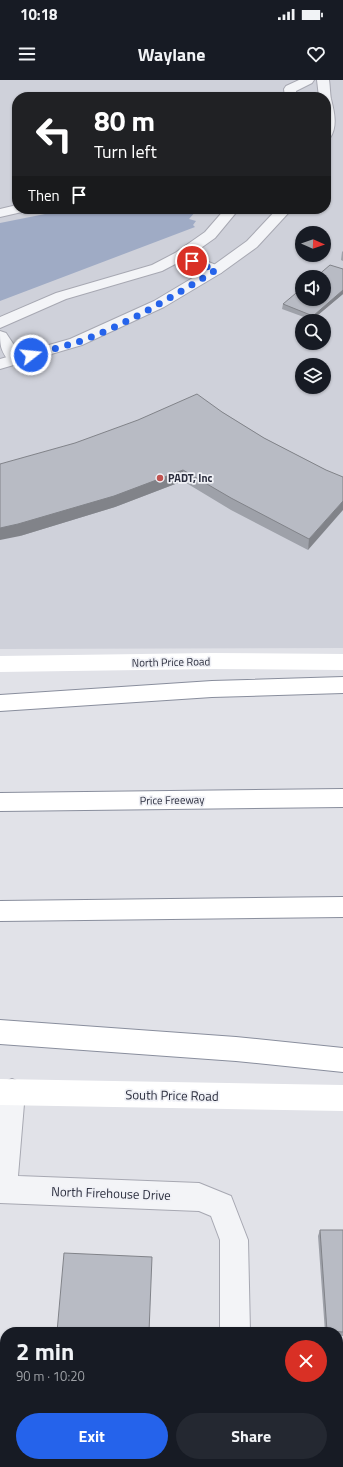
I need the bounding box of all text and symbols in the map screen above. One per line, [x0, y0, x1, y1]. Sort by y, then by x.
text: 10:18 [20, 3, 57, 26]
text: Waylane [138, 41, 205, 68]
icon: menu [16, 43, 38, 65]
icon: heart [305, 43, 327, 65]
text: 80 m [94, 99, 155, 142]
icon: left [28, 108, 80, 160]
text: Turn left [94, 138, 157, 165]
text: Then [28, 184, 60, 207]
icon: arrive [68, 184, 90, 206]
north arrow [295, 226, 331, 262]
map controls [295, 226, 331, 394]
pin [175, 244, 209, 278]
icon: arrive [181, 250, 203, 272]
button: sound [295, 270, 331, 306]
button: search [295, 314, 331, 350]
position arrow [10, 334, 52, 376]
button: layers [295, 358, 331, 394]
place label: PADT, Inc [168, 470, 213, 486]
marker: PADT, Inc [155, 473, 165, 483]
street label: North Price Road [132, 653, 211, 671]
street label: Price Freeway [139, 791, 205, 809]
street label: South Price Road [125, 1084, 219, 1106]
street label: North Firehouse Drive [51, 1181, 171, 1205]
text: 2 min [16, 1333, 74, 1369]
button: close [285, 1340, 327, 1382]
text: 90 m · 10:20 [16, 1366, 85, 1386]
button: Exit [16, 1413, 168, 1459]
button: Share [176, 1413, 327, 1459]

